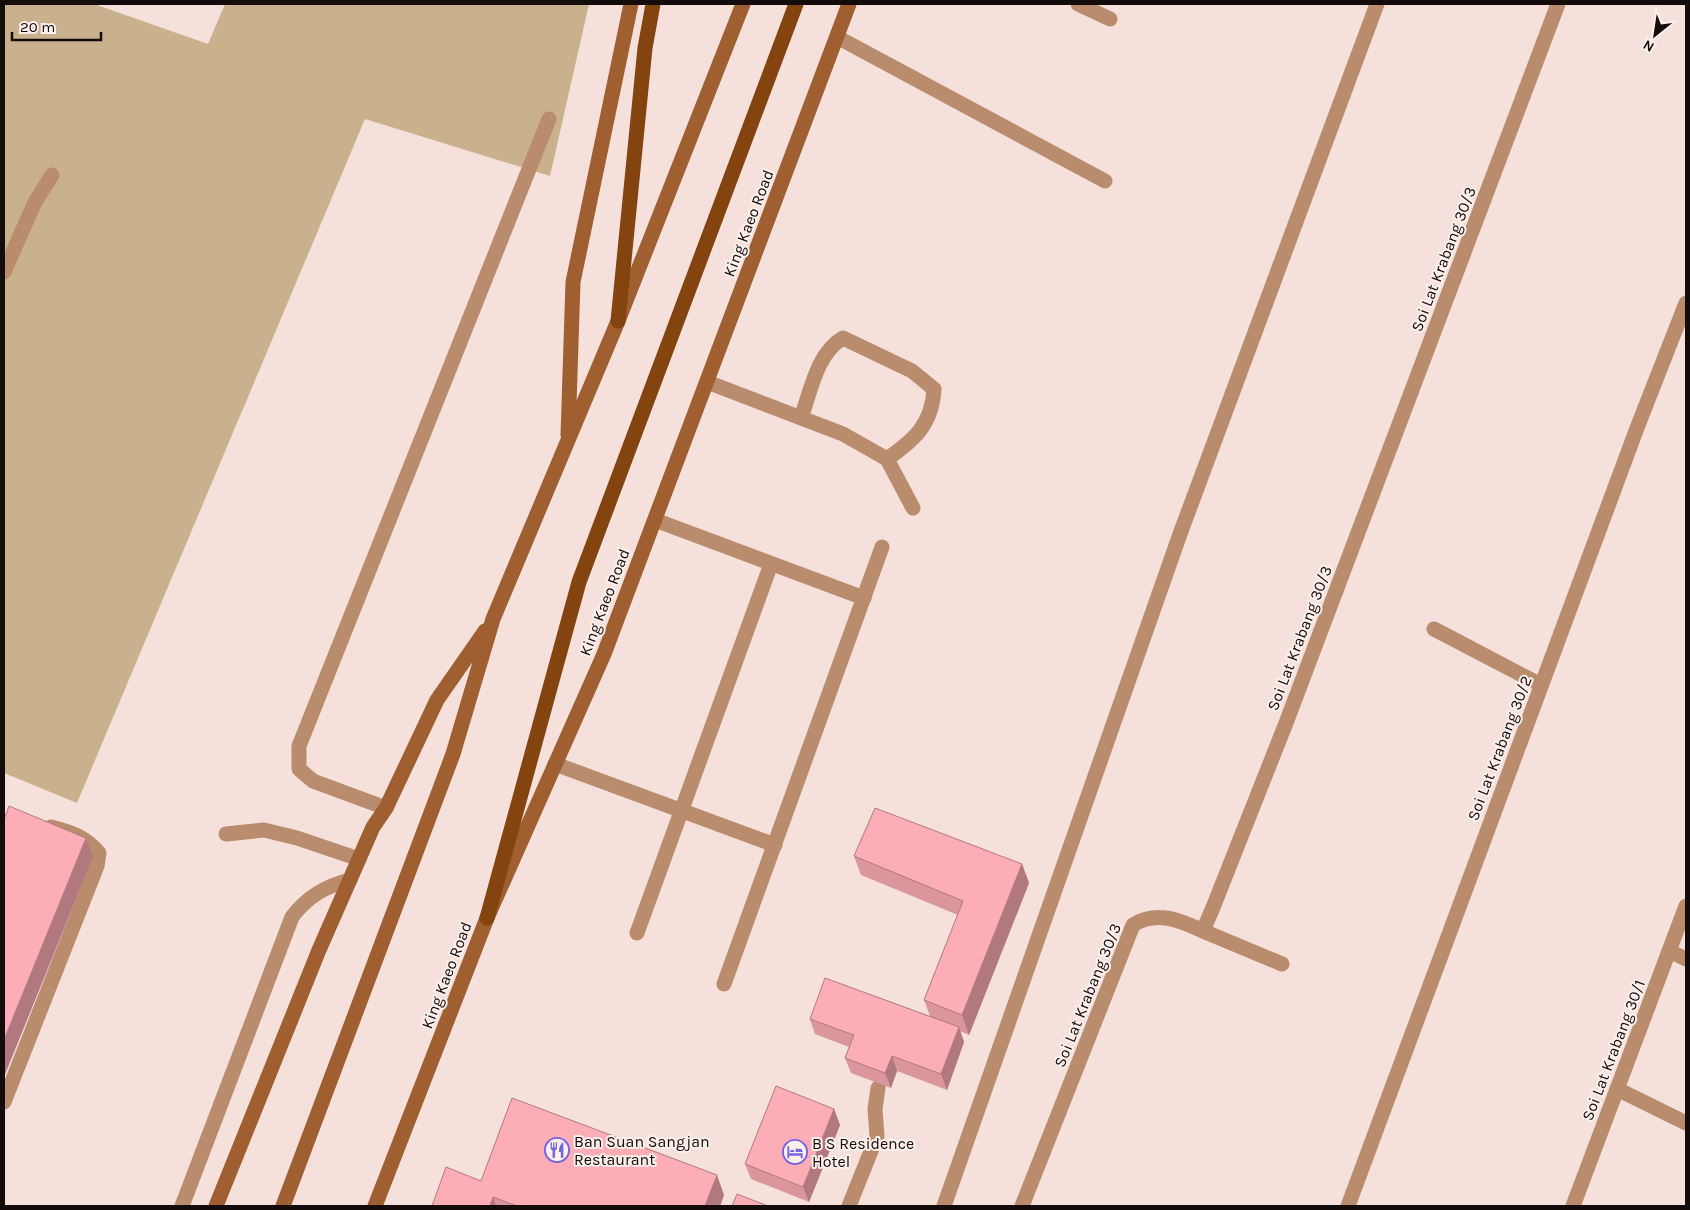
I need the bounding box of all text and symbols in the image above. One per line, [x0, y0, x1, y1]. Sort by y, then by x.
scale bar [12, 10, 101, 42]
north arrow [1630, 10, 1680, 60]
text: 20 m [20, 18, 55, 36]
text: N [1640, 36, 1657, 56]
street label: King Kaeo Road [719, 167, 778, 279]
street label: Soi Lat Krabang 30/3 [1407, 184, 1480, 334]
street label: King Kaeo Road [575, 546, 634, 658]
street label: Soi Lat Krabang 30/3 [1263, 563, 1336, 713]
street label: Soi Lat Krabang 30/2 [1463, 673, 1536, 823]
street label: King Kaeo Road [417, 919, 476, 1031]
street label: Soi Lat Krabang 30/3 [1050, 920, 1125, 1070]
street label: Soi Lat Krabang 30/1 [1578, 977, 1649, 1123]
place label: Ban Suan Sangjan Restaurant [574, 1132, 710, 1169]
place label: B S Residence Hotel [812, 1134, 914, 1171]
restaurant icon: Ban Suan Sangjan Restaurant [544, 1137, 570, 1163]
hotel icon: B S Residence Hotel [782, 1139, 808, 1165]

